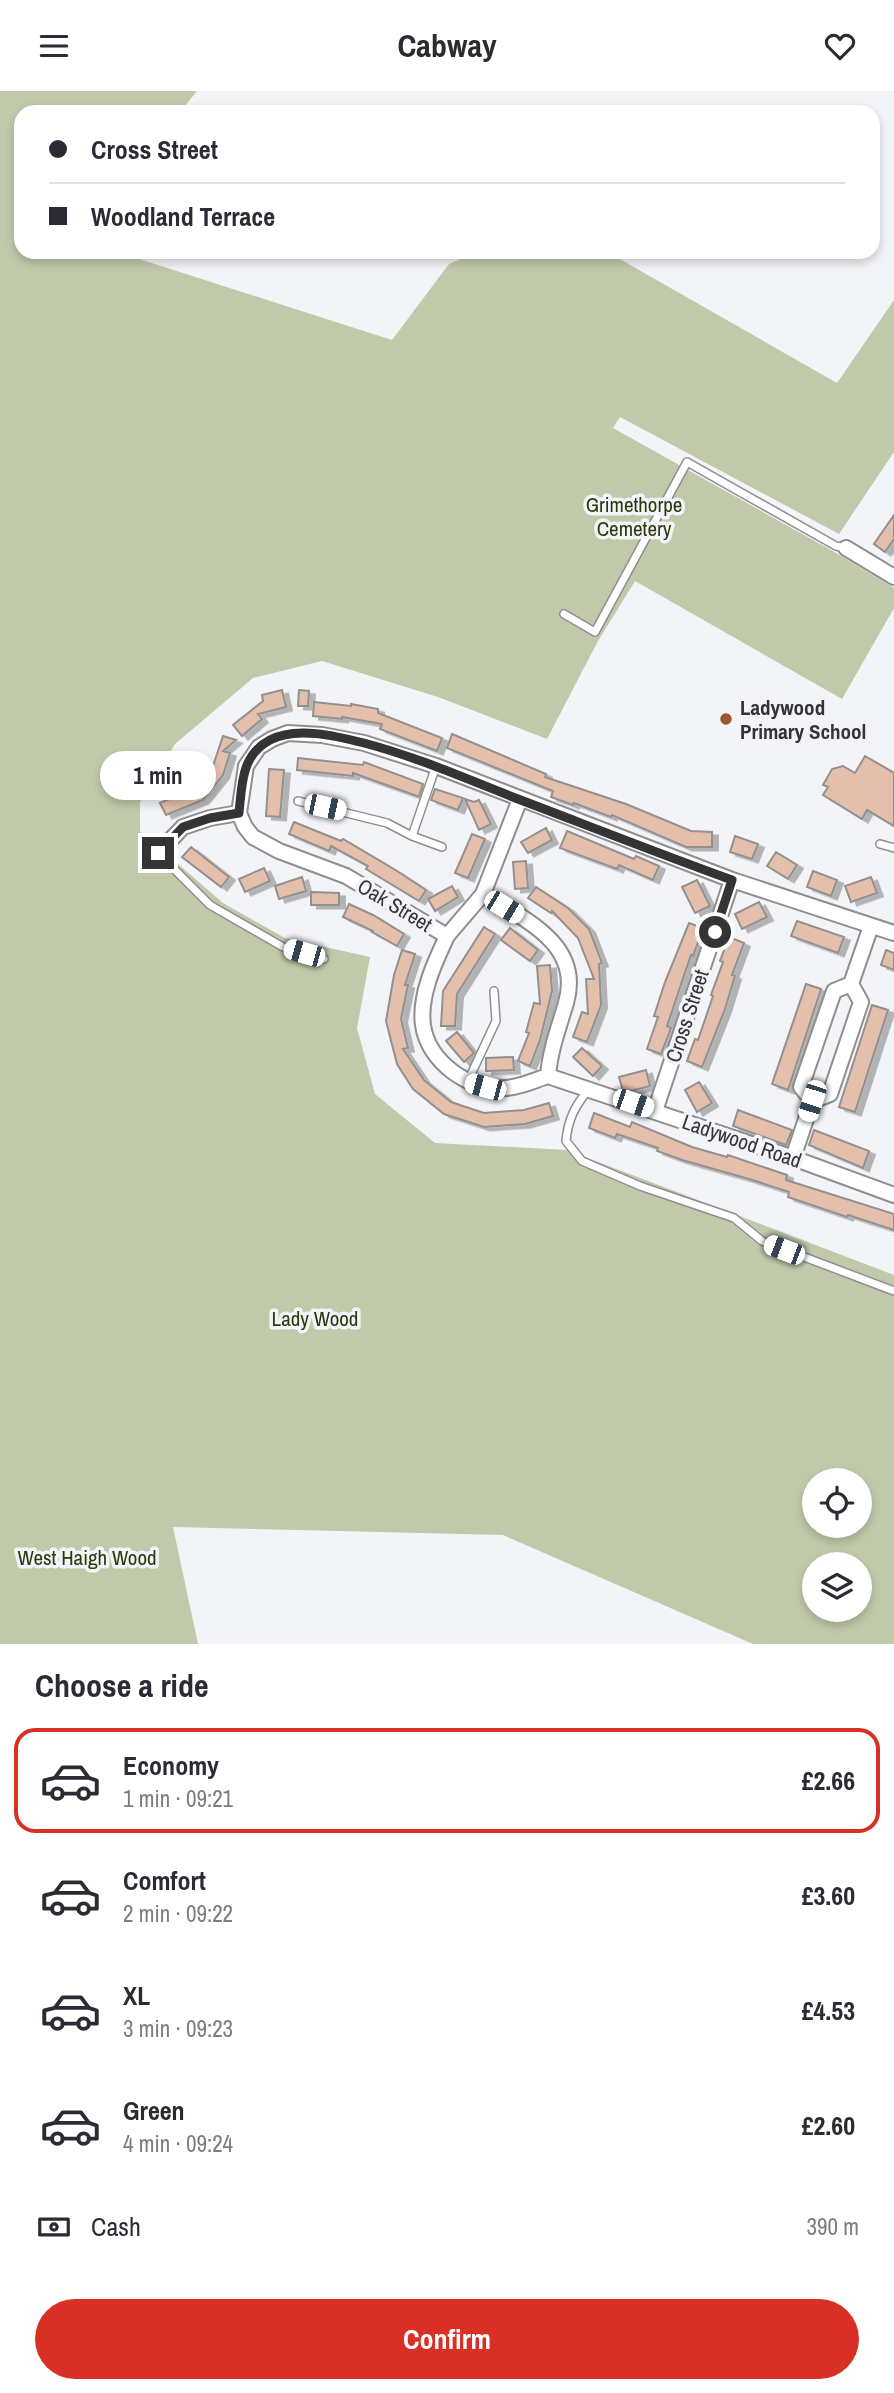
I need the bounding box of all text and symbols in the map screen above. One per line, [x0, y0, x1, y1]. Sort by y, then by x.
text: Cabway [397, 24, 497, 67]
icon: menu [35, 27, 73, 65]
icon: heart [821, 27, 859, 65]
text: Cross Street [91, 132, 218, 167]
text: Woodland Terrace [91, 199, 275, 234]
park label: Grimethorpe Cemetery [586, 490, 682, 543]
place label: Ladywood Primary School [740, 693, 866, 746]
marker: Ladywood Primary School [718, 711, 734, 727]
callout: 1 min [100, 751, 216, 801]
text: 1 min [133, 760, 183, 791]
car [303, 792, 348, 822]
route end [142, 837, 174, 869]
street label: Oak Street [352, 871, 438, 939]
car [481, 887, 528, 927]
route start [699, 916, 731, 948]
car [281, 937, 328, 969]
street label: Cross Street [658, 966, 716, 1066]
car [462, 1071, 509, 1103]
car [796, 1078, 829, 1124]
car [610, 1086, 657, 1120]
street label: Ladywood Road [678, 1107, 806, 1175]
car [761, 1233, 808, 1267]
park label: Lady Wood [272, 1304, 358, 1333]
map controls [802, 1468, 872, 1622]
button: locate [802, 1468, 872, 1538]
park label: West Haigh Wood [17, 1543, 157, 1572]
button: layers [802, 1552, 872, 1622]
text: Choose a ride [35, 1664, 209, 1707]
text: Economy [123, 1748, 219, 1783]
icon: car [39, 1749, 102, 1812]
text: £2.66 [802, 1763, 855, 1798]
text: 1 min · 09:21 [123, 1783, 233, 1814]
text: Comfort [123, 1863, 206, 1898]
icon: car [39, 1864, 102, 1927]
text: £3.60 [802, 1878, 855, 1913]
text: 2 min · 09:22 [123, 1898, 233, 1929]
text: XL [123, 1978, 150, 2013]
icon: car [39, 1979, 102, 2042]
text: £4.53 [802, 1993, 855, 2028]
text: 3 min · 09:23 [123, 2013, 233, 2044]
text: Green [123, 2093, 185, 2128]
icon: car [39, 2094, 102, 2157]
text: £2.60 [802, 2108, 855, 2143]
text: 4 min · 09:24 [123, 2128, 233, 2159]
icon: cash [35, 2208, 73, 2246]
text: Cash [91, 2209, 141, 2244]
text: 390 m [807, 2211, 859, 2242]
button: Confirm [35, 2299, 859, 2379]

